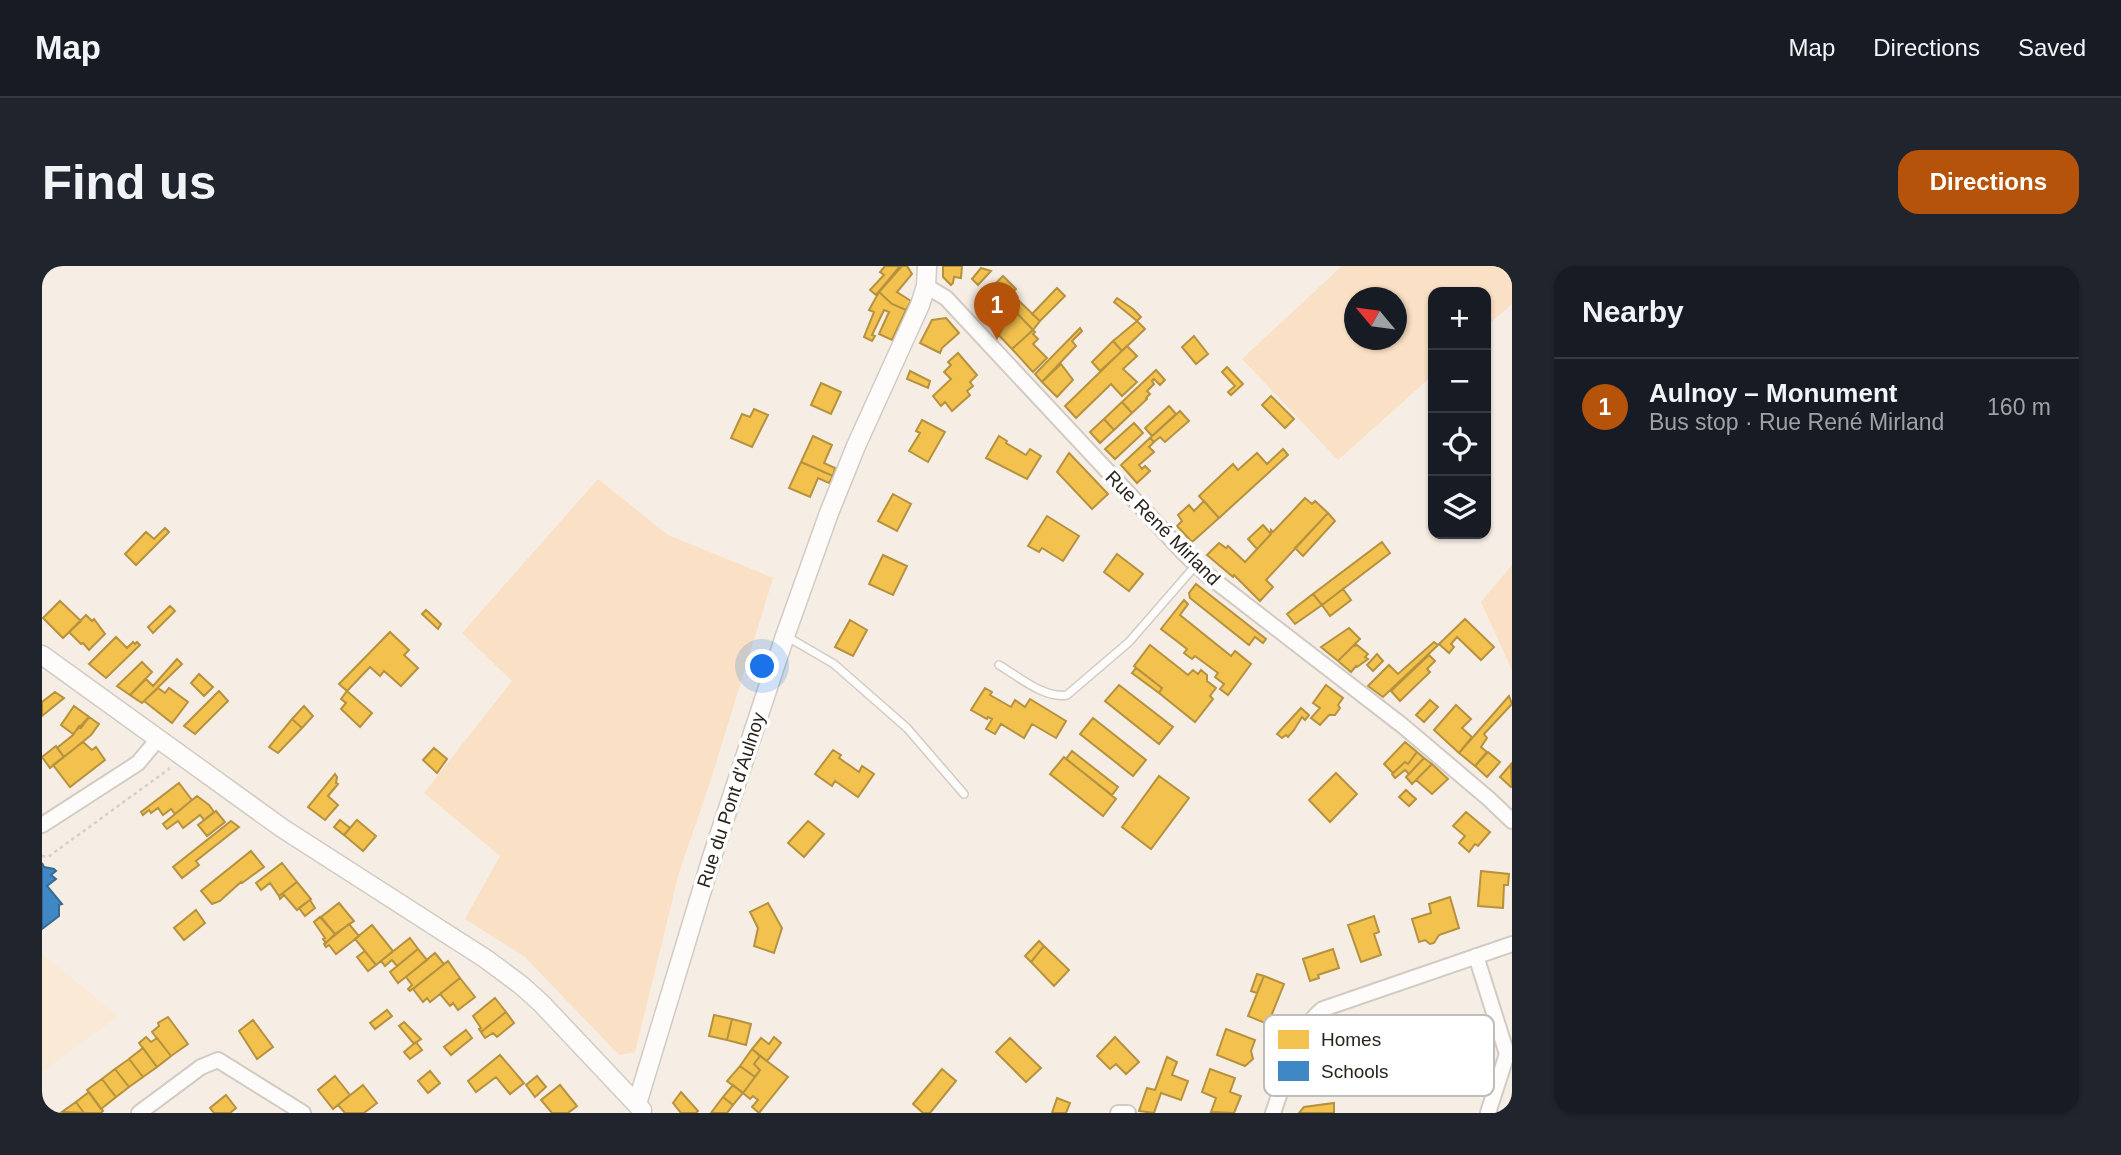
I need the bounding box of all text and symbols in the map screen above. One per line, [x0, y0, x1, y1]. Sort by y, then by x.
text: Map [35, 29, 101, 66]
text: Map [1789, 34, 1835, 61]
text: Directions [1873, 34, 1980, 61]
text: Saved [2018, 34, 2086, 61]
button: Directions [1898, 150, 2079, 214]
text: Find us [42, 155, 216, 209]
pin: 1 [974, 282, 1020, 340]
north arrow [1344, 287, 1407, 350]
map controls [1428, 287, 1491, 539]
button: + [1428, 287, 1491, 350]
text: Nearby [1582, 295, 1684, 328]
button: − [1428, 350, 1491, 413]
text: Aulnoy – Monument [1649, 378, 1897, 408]
text: 1 [1599, 394, 1611, 420]
text: 160 m [1987, 394, 2051, 420]
text: Bus stop · Rue René Mirland [1649, 409, 1944, 435]
button: locate [1428, 413, 1491, 476]
street label: Rue René Mirland [1101, 466, 1225, 590]
button: layers [1428, 476, 1491, 539]
your location [745, 649, 779, 683]
street label: Rue du Pont d'Aulnoy [693, 709, 769, 890]
legend [1264, 1015, 1494, 1096]
text: Homes [1321, 1029, 1381, 1050]
text: Schools [1321, 1061, 1389, 1082]

